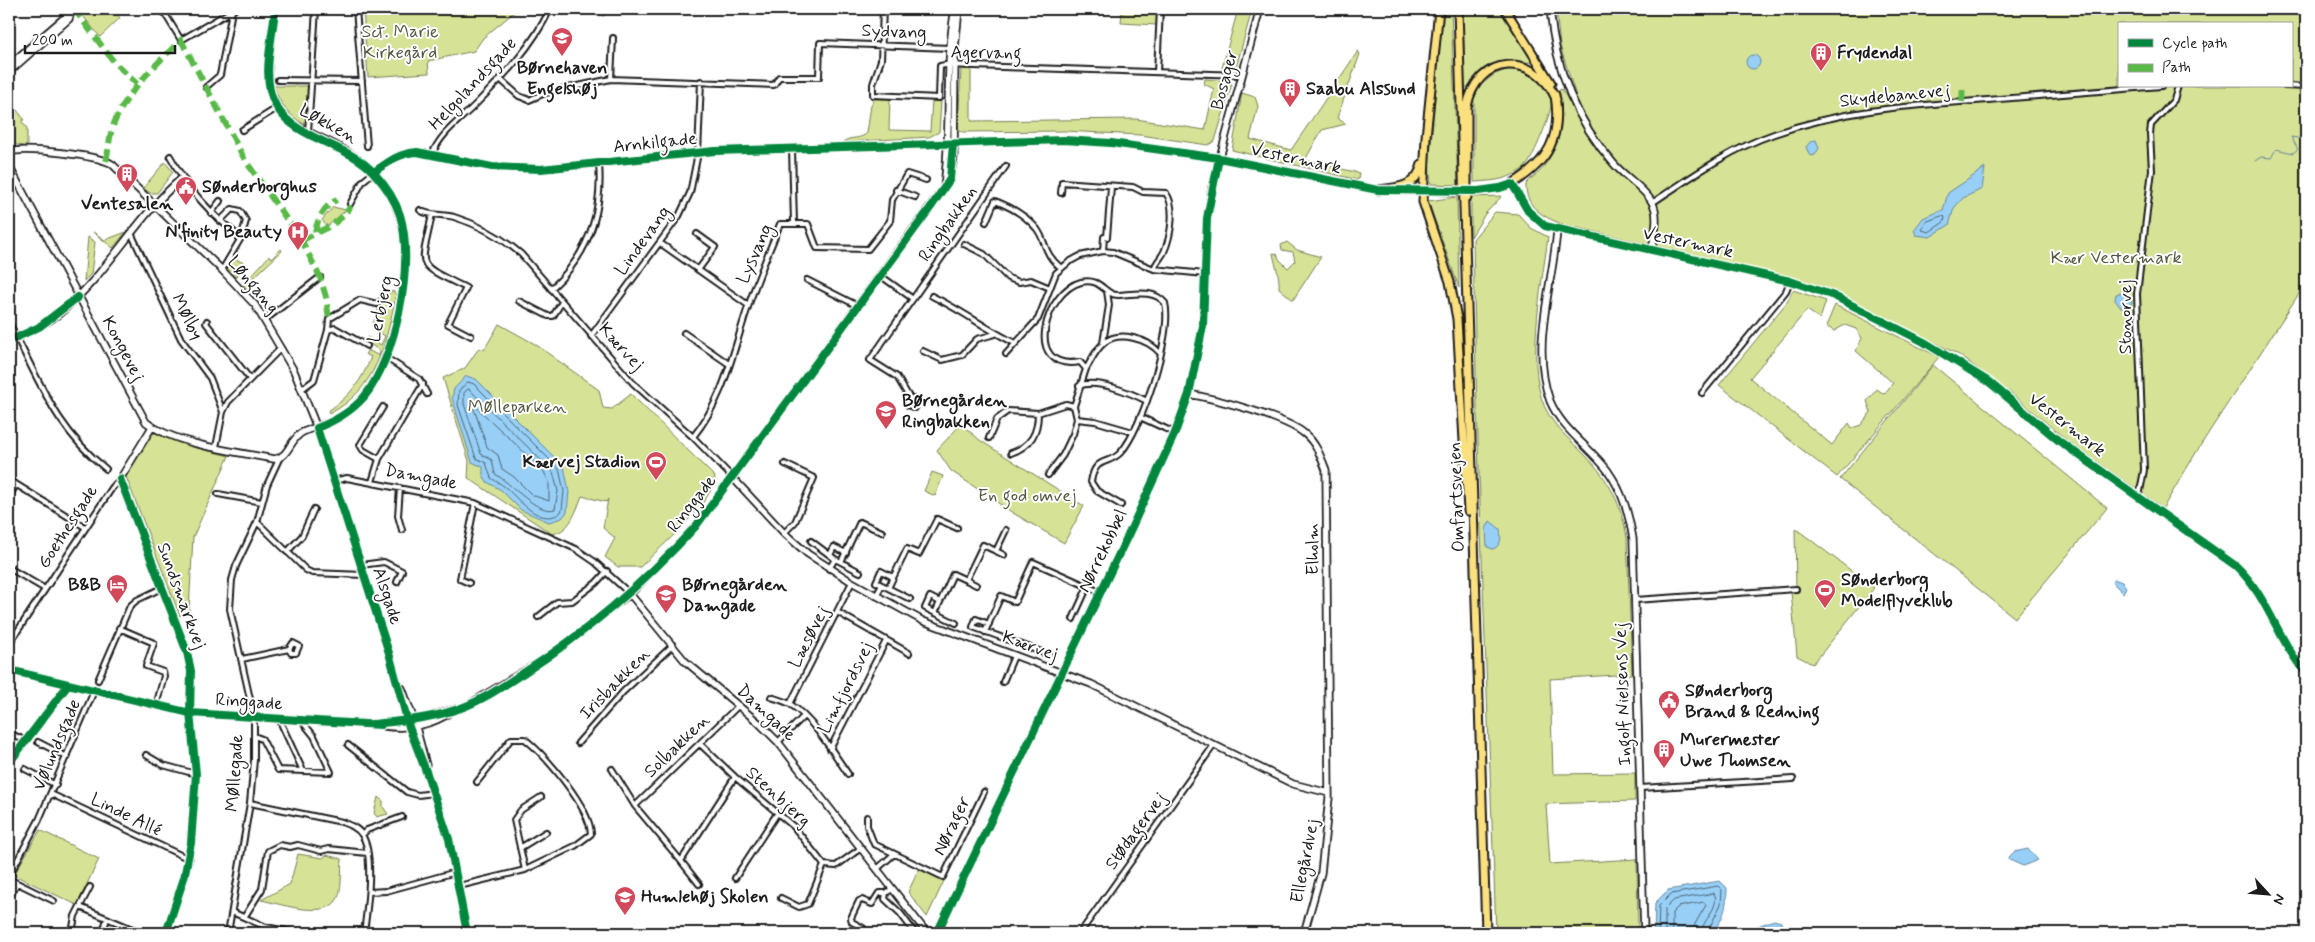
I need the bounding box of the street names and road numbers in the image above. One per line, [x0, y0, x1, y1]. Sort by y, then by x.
street label: Sydvang [861, 19, 927, 46]
street label: Helgolandsgade [424, 32, 524, 137]
street label: Agervang [950, 40, 1022, 68]
street label: Bosager [1205, 47, 1246, 113]
street label: Skydebanevej [1838, 78, 1952, 114]
street label: Løkken [295, 98, 361, 150]
street label: Arnkilgade [612, 127, 698, 161]
street label: Vestermark [1249, 138, 1343, 180]
street label: Ringbakken [913, 181, 984, 267]
street label: Lindevang [610, 201, 677, 281]
street label: Lysvang [731, 220, 780, 288]
street label: Vestermark [1641, 222, 1735, 264]
street label: Løngang [220, 251, 284, 321]
street label: Lerbjerg [362, 273, 401, 345]
street label: Stonorvej [2114, 280, 2138, 354]
street label: Mølby [165, 290, 209, 344]
street label: Kongevej [95, 312, 150, 386]
street label: Kærvej [593, 318, 649, 376]
street label: Vestermark [2023, 387, 2111, 463]
street label: Omfartsvejen [1443, 441, 1471, 553]
street label: Damgade [382, 458, 459, 497]
street label: Ringgade [662, 470, 723, 539]
street label: Goethesgade [32, 481, 106, 574]
street label: Nørrekobbel [1073, 505, 1133, 597]
street label: Elholm [1301, 523, 1325, 575]
street label: Sundsmarkvej [151, 539, 211, 653]
street label: Alsgade [366, 564, 408, 628]
street label: Læsøvej [783, 602, 835, 672]
street label: Ingolf Nielsens Vej [1609, 622, 1639, 766]
street label: Kærvej [999, 625, 1061, 667]
street label: Limfjordsvej [813, 638, 879, 738]
street label: Irisbakken [575, 643, 655, 725]
street label: Damgade [730, 679, 801, 748]
street label: Ringgade [214, 688, 284, 717]
street label: Vølundsgade [27, 696, 89, 795]
street label: Solbakken [639, 709, 715, 783]
street label: Møllegade [220, 733, 251, 813]
street label: Stenbjerg [740, 761, 816, 833]
street label: Stødagervej [1100, 787, 1174, 876]
street label: Linde Allé [86, 788, 166, 842]
street label: Nørager [927, 792, 979, 860]
street label: Ellegårdvej [1285, 817, 1326, 905]

